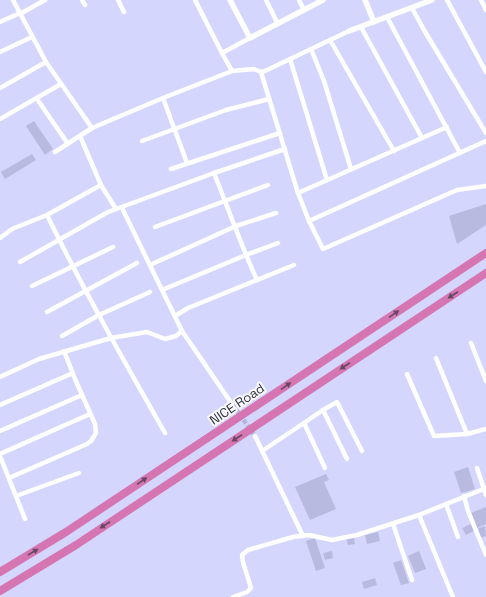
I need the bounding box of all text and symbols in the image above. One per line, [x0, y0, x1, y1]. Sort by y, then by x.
one-way arrow [448, 291, 459, 298]
one-way arrow [389, 310, 399, 318]
one-way arrow [340, 362, 350, 370]
street label: NICE Road [206, 379, 268, 429]
one-way arrow [280, 382, 291, 390]
one-way arrow [232, 434, 242, 442]
one-way arrow [137, 477, 148, 485]
one-way arrow [99, 522, 111, 529]
one-way arrow [28, 548, 38, 556]

